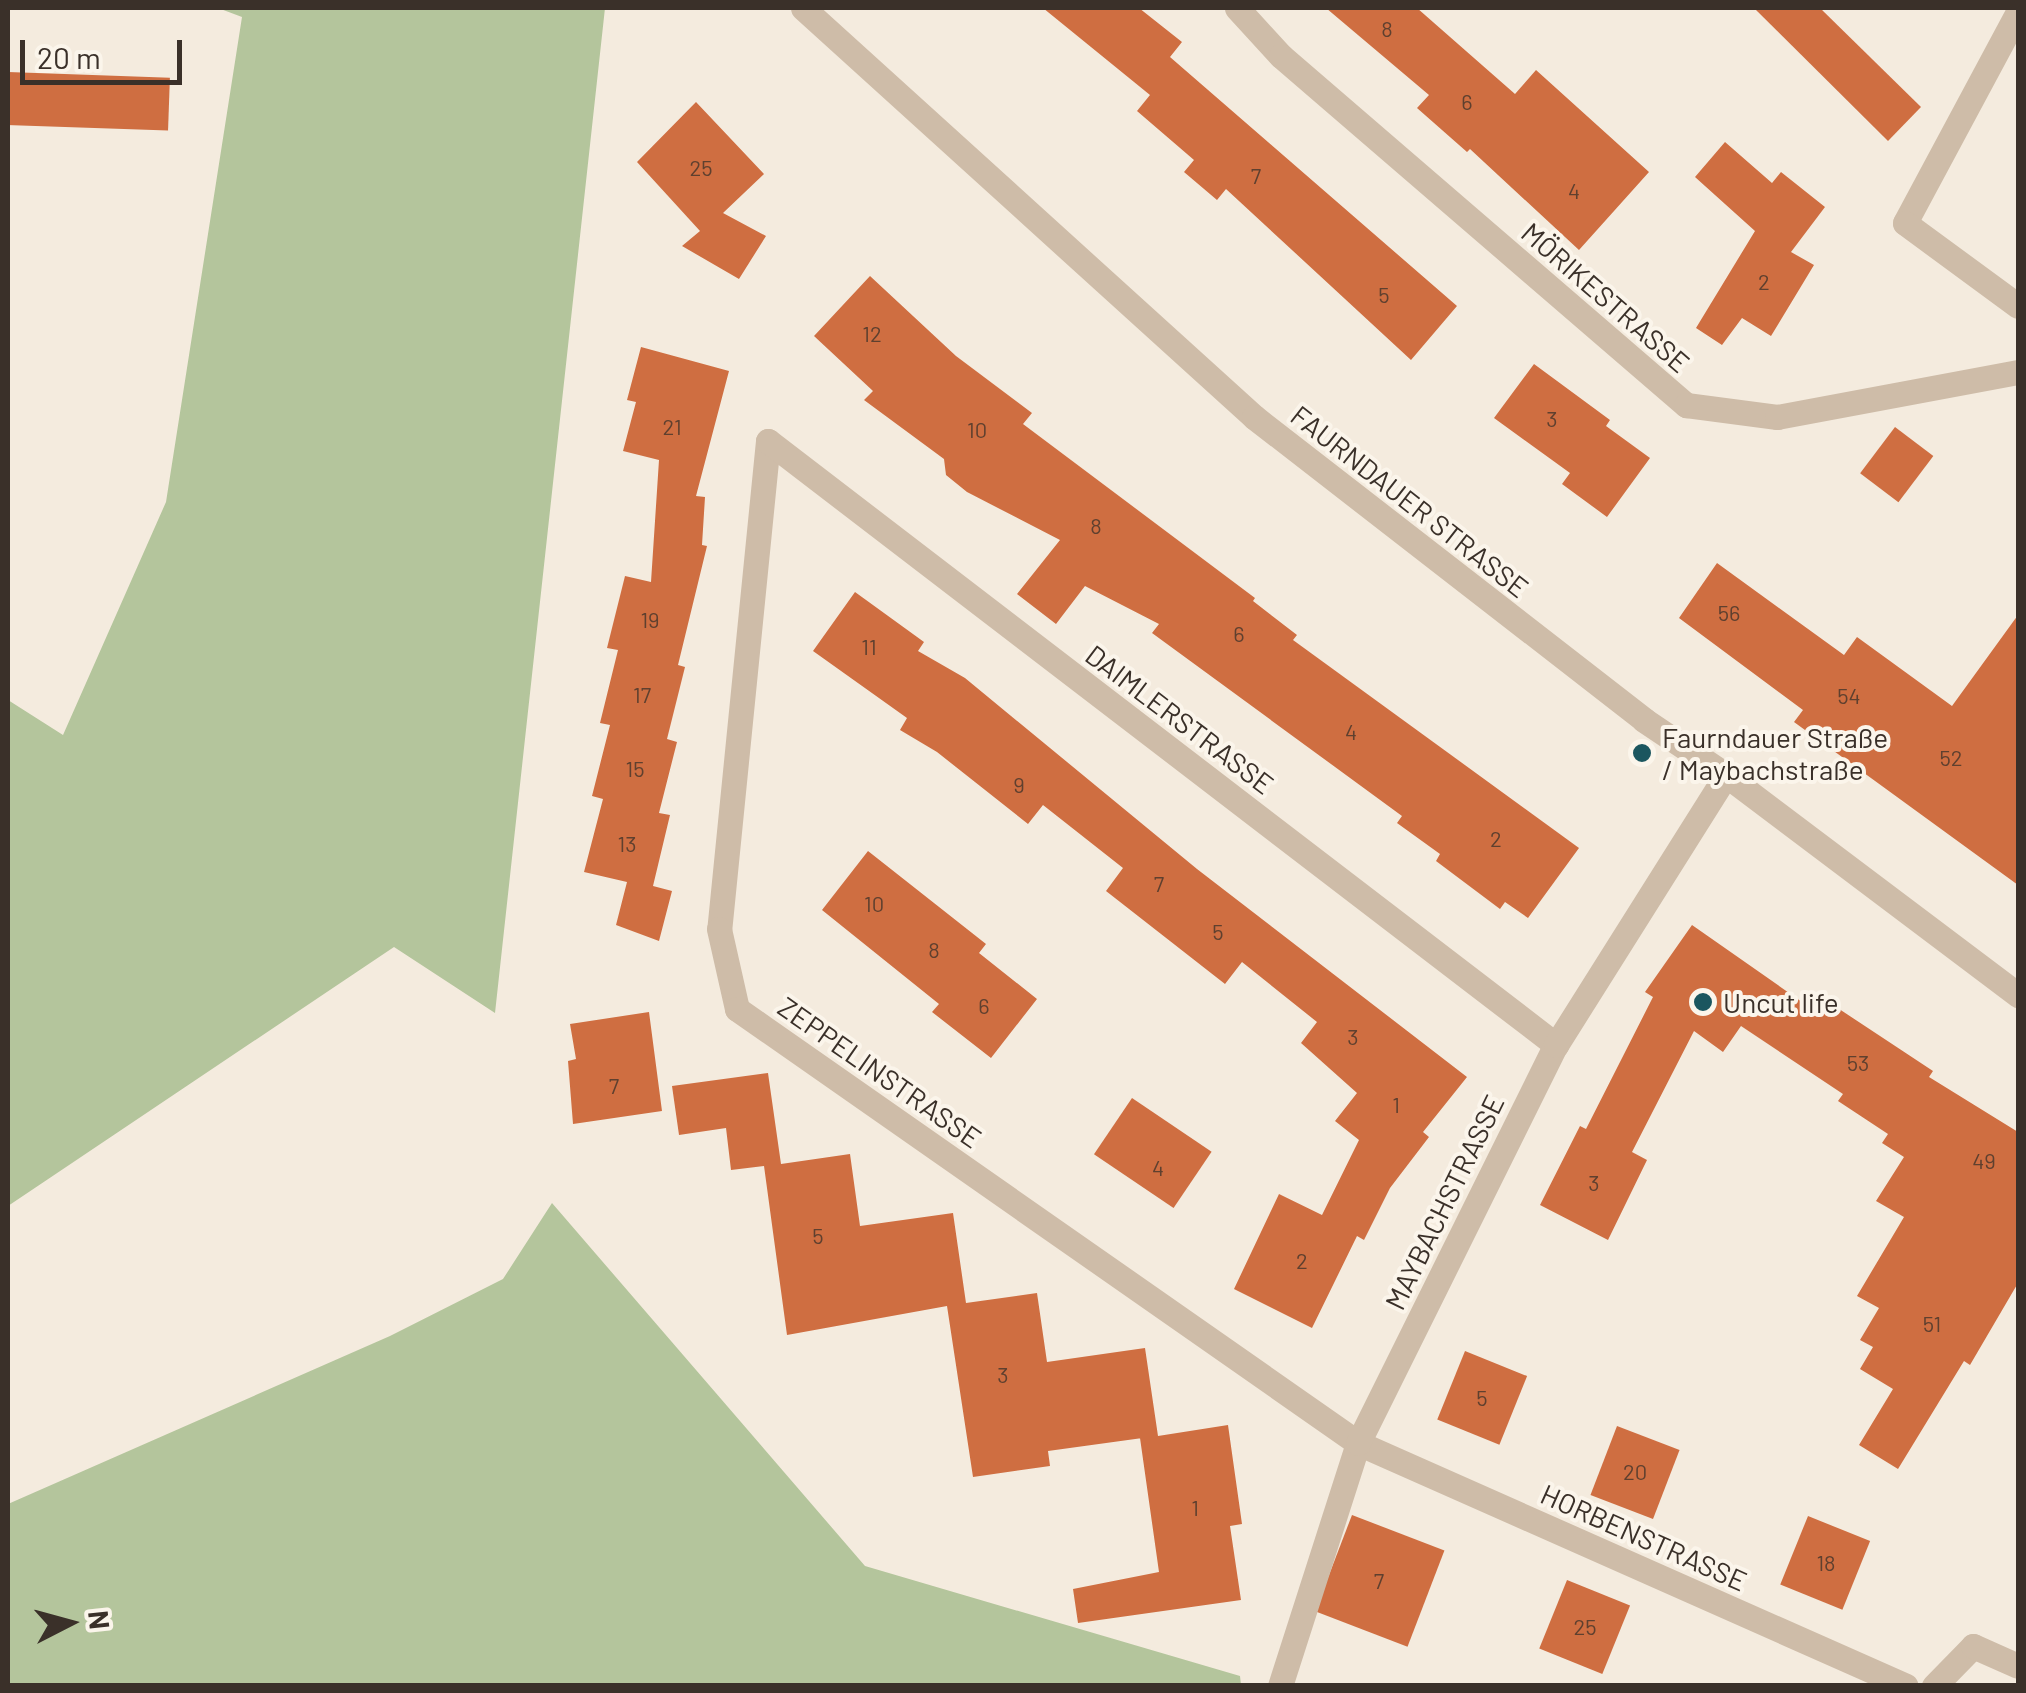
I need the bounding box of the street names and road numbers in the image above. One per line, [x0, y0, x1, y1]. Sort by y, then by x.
street label: MÖRIKESTRASSE [1515, 215, 1697, 379]
street label: FAURNDAUER STRASSE [1285, 398, 1535, 604]
street label: DAIMLERSTRASSE [1079, 637, 1281, 801]
street label: ZEPPELINSTRASSE [772, 989, 988, 1155]
street label: MAYBACHSTRASSE [1377, 1089, 1511, 1315]
street label: HORBENSTRASSE [1536, 1477, 1752, 1597]

